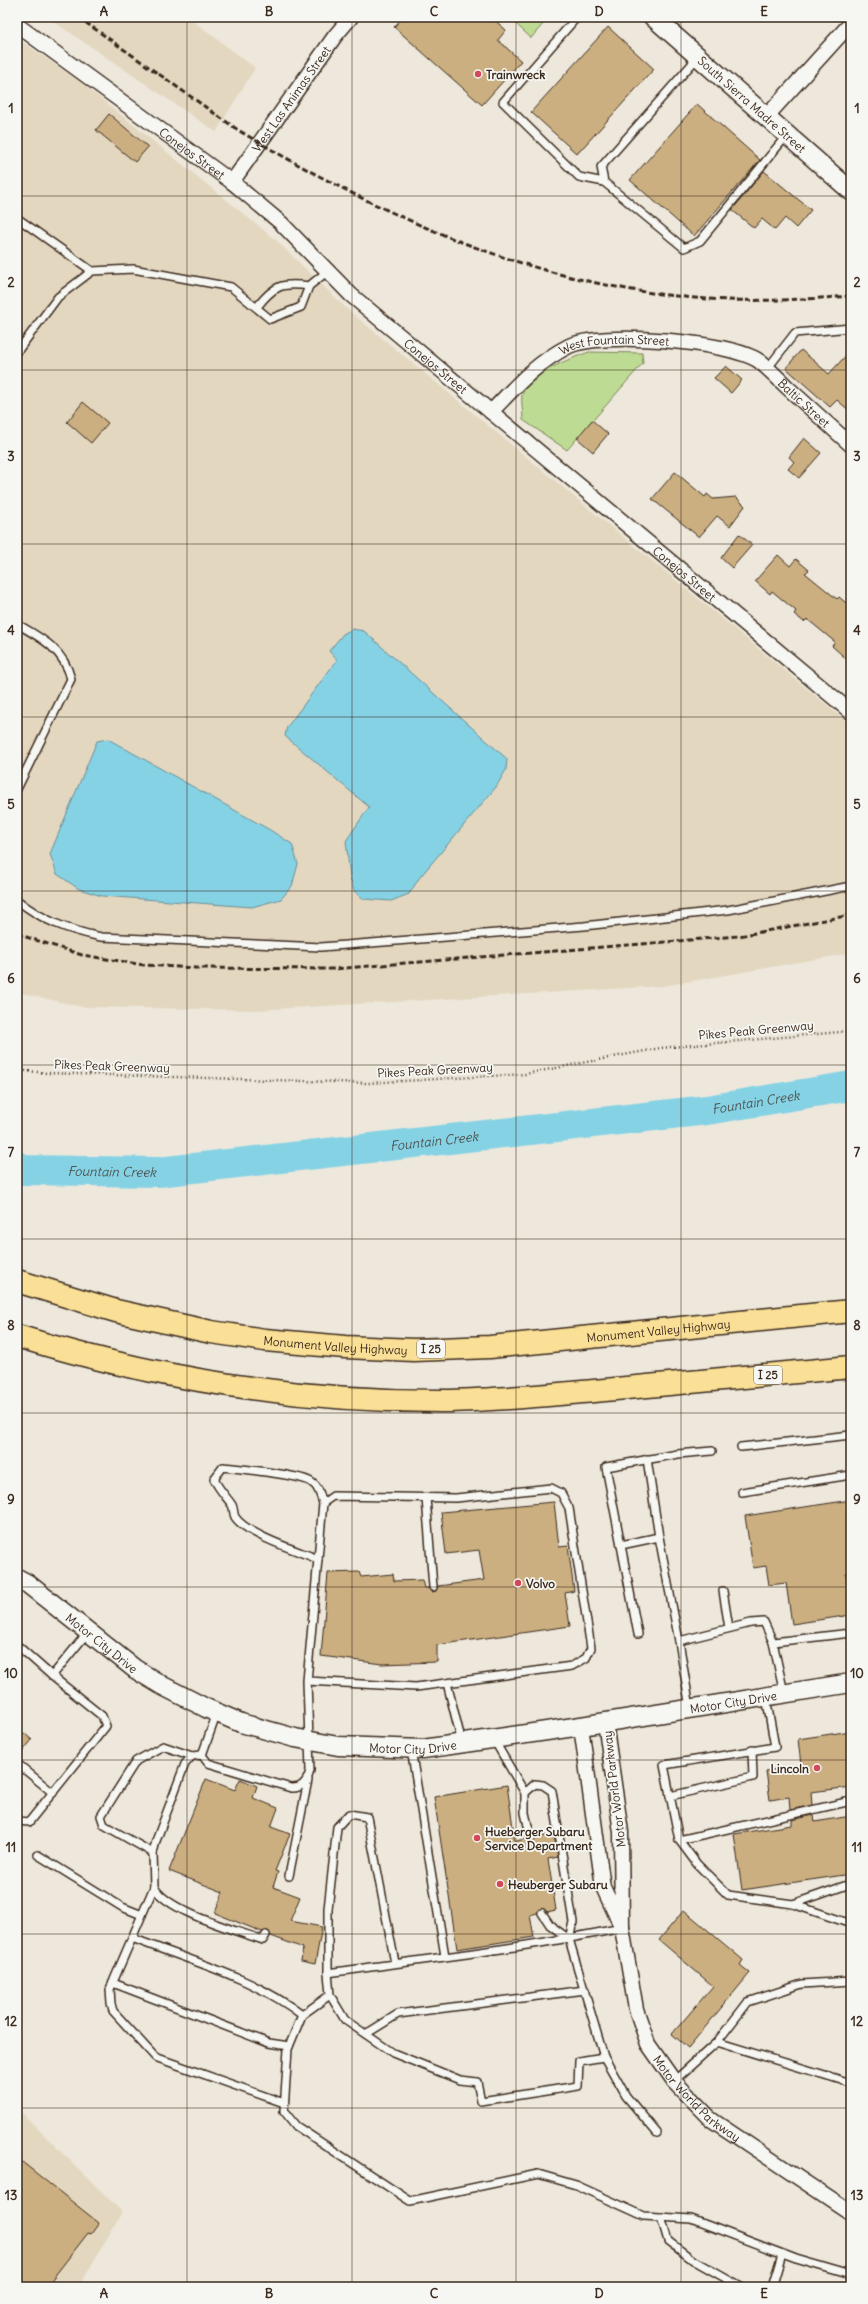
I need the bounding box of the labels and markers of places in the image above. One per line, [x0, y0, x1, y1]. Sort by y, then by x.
place label: Trainwreck [486, 67, 545, 82]
marker: Trainwreck [473, 69, 483, 79]
place label: Volvo [526, 1576, 555, 1591]
marker: Volvo [513, 1578, 523, 1588]
place label: Lincoln [770, 1761, 809, 1776]
marker: Lincoln [812, 1763, 822, 1773]
place label: Hueberger Subaru Service Department [485, 1824, 593, 1854]
marker: Hueberger Subaru Service Department [472, 1833, 482, 1843]
place label: Heuberger Subaru [508, 1877, 608, 1893]
marker: Heuberger Subaru [495, 1879, 505, 1889]

